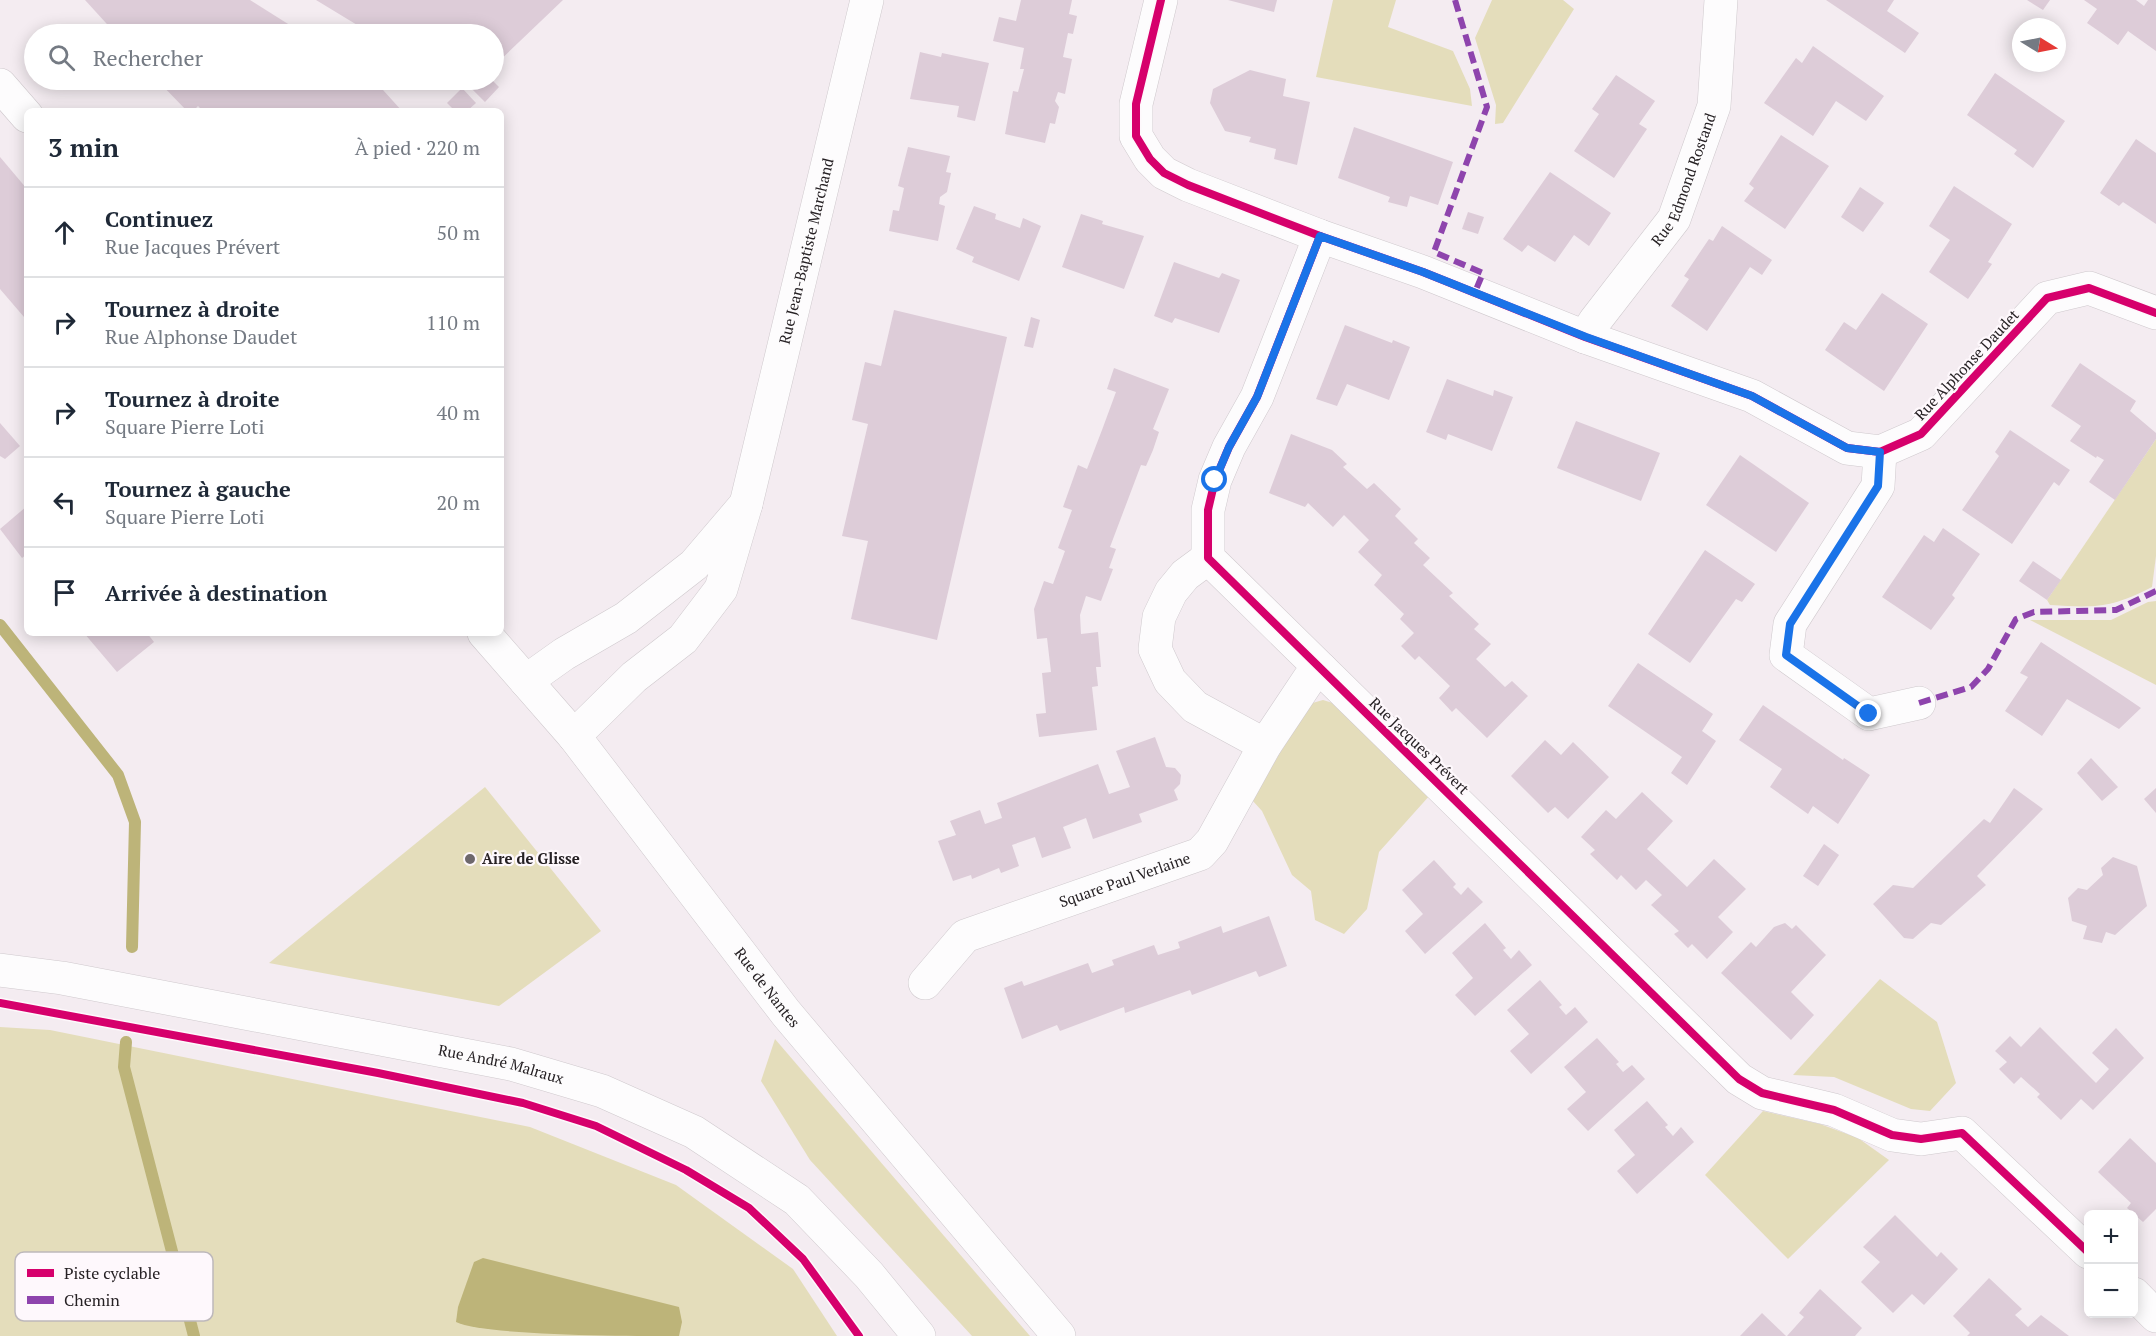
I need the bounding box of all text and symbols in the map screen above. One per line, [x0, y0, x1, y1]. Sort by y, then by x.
north arrow [2012, 18, 2066, 72]
search box [24, 24, 504, 90]
icon: search [45, 41, 78, 74]
text: Rechercher [93, 43, 203, 72]
street label: Rue Edmond Rostand [1646, 110, 1720, 249]
text: 3 min [48, 130, 119, 164]
text: À pied · 220 m [355, 134, 480, 161]
street label: Rue Jean-Baptiste Marchand [774, 156, 838, 346]
text: Continuez [105, 204, 213, 233]
icon: ahead [48, 216, 81, 249]
text: 50 m [437, 219, 480, 246]
text: Rue Jacques Prévert [105, 233, 280, 260]
text: Tournez à droite [105, 294, 280, 323]
street label: Rue Alphonse Daudet [1910, 304, 2023, 424]
icon: right [48, 306, 81, 339]
text: 110 m [426, 309, 480, 336]
text: Rue Alphonse Daudet [105, 323, 297, 350]
text: Tournez à droite [105, 384, 280, 413]
icon: right [48, 396, 81, 429]
text: 40 m [437, 399, 480, 426]
text: Square Pierre Loti [105, 413, 264, 440]
route start [1201, 466, 1227, 492]
text: Tournez à gauche [105, 474, 291, 503]
icon: left [48, 486, 81, 519]
text: 20 m [437, 489, 480, 516]
text: Square Pierre Loti [105, 503, 264, 530]
icon: arrive [48, 576, 81, 609]
text: Arrivée à destination [105, 578, 327, 607]
street label: Rue Jacques Prévert [1365, 692, 1474, 798]
route end [1855, 700, 1881, 726]
street label: Square Paul Verlaine [1056, 847, 1193, 911]
place label: Aire de Glisse [482, 848, 580, 868]
marker: Aire de Glisse [463, 852, 477, 866]
street label: Rue de Nantes [730, 943, 805, 1031]
street label: Rue André Malraux [437, 1039, 567, 1088]
map controls [2084, 1210, 2138, 1318]
button: + [2084, 1210, 2138, 1264]
legend [15, 1252, 213, 1321]
text: Piste cyclable [64, 1262, 160, 1284]
button: − [2084, 1264, 2138, 1318]
text: Chemin [64, 1289, 120, 1311]

